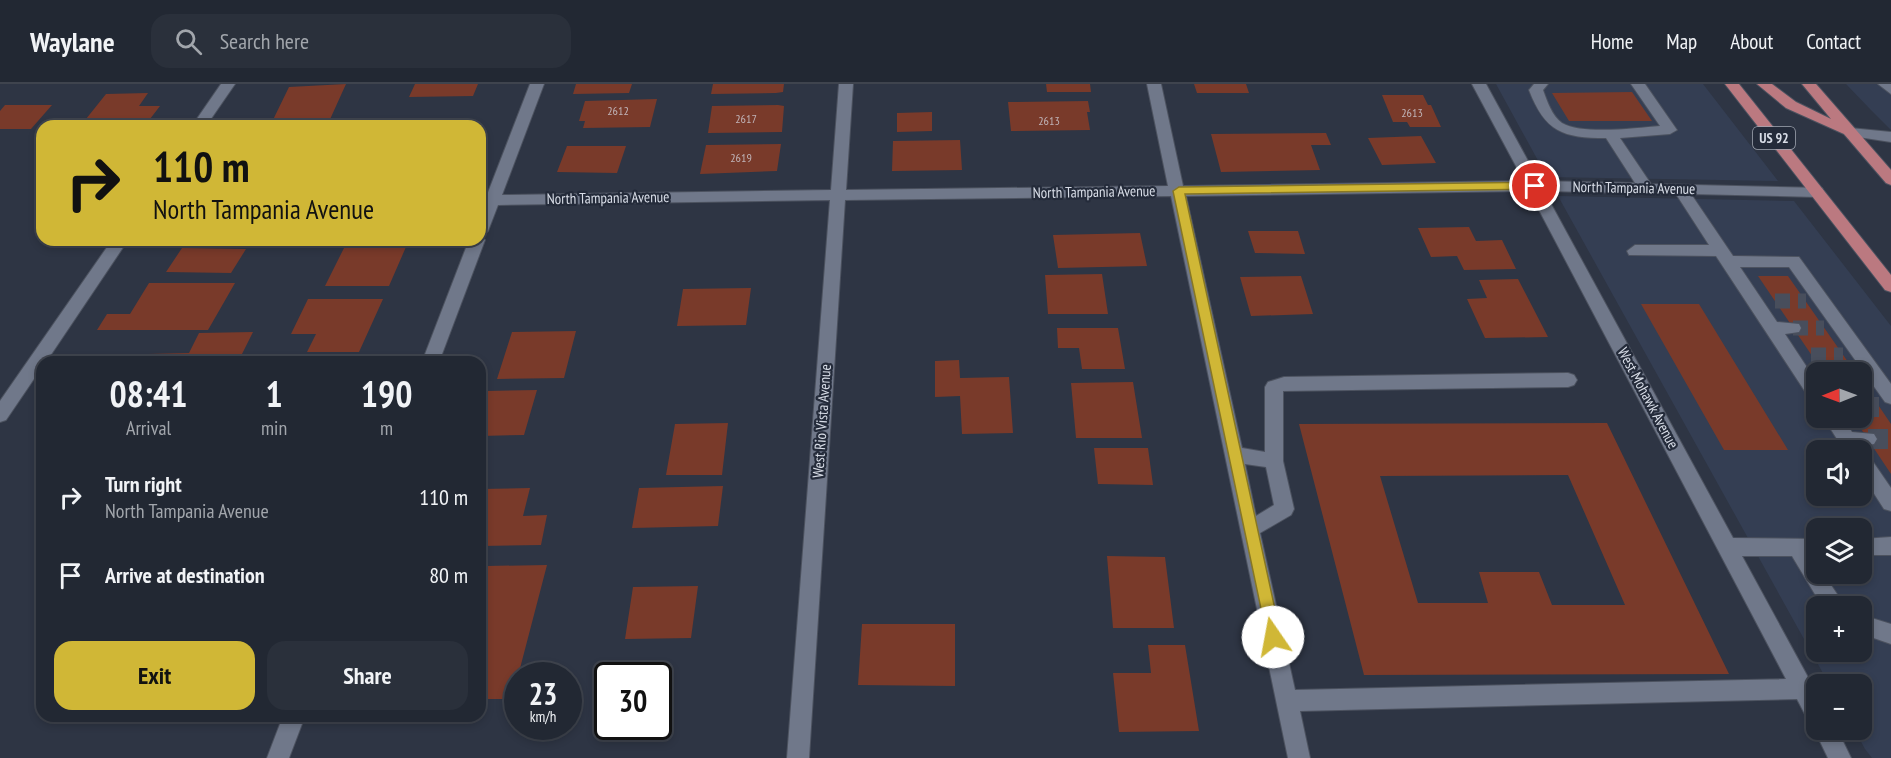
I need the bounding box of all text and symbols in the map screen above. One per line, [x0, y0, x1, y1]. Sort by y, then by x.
search box [151, 14, 571, 68]
text: Waylane [30, 23, 115, 60]
icon: search [172, 25, 205, 58]
text: Search here [220, 27, 309, 55]
text: Home [1591, 28, 1633, 55]
text: Map [1666, 28, 1697, 55]
text: About [1730, 28, 1773, 55]
text: Contact [1806, 28, 1861, 55]
house number: 2612 [607, 103, 629, 118]
house number: 2613 [1401, 105, 1423, 120]
house number: 2617 [735, 111, 757, 126]
house number: 2613 [1038, 113, 1060, 128]
road number: US 92 [1753, 127, 1795, 149]
text: 110 m [153, 139, 250, 194]
icon: right [54, 144, 132, 222]
house number: 2619 [730, 150, 752, 165]
pin [1509, 160, 1560, 211]
icon: arrive [1518, 169, 1551, 202]
street label: North Tampania Avenue [1572, 177, 1696, 198]
street label: North Tampania Avenue [1032, 181, 1156, 202]
street label: North Tampania Avenue [546, 187, 670, 208]
text: North Tampania Avenue [153, 192, 374, 226]
street label: West Mohawk Avenue [1614, 344, 1683, 452]
north arrow [1806, 362, 1872, 428]
map controls [1806, 362, 1872, 740]
street label: West Rio Vista Avenue [808, 363, 835, 478]
text: 08:41 [110, 370, 187, 417]
text: 1 [265, 370, 283, 417]
text: 190 [361, 370, 412, 417]
text: Arrival [126, 415, 171, 441]
text: min [261, 415, 287, 441]
text: m [380, 415, 393, 441]
button: sound [1806, 440, 1872, 506]
text: Turn right [105, 470, 182, 498]
icon: right [54, 481, 87, 514]
text: 110 m [419, 483, 468, 511]
text: North Tampania Avenue [105, 498, 269, 524]
button: layers [1806, 518, 1872, 584]
icon: arrive [54, 559, 87, 592]
text: Arrive at destination [105, 561, 265, 589]
text: 80 m [429, 561, 468, 589]
button: + [1806, 596, 1872, 662]
position arrow [1241, 605, 1305, 669]
button: Exit [54, 641, 255, 710]
button: Share [267, 641, 468, 710]
speed limit sign: 30 [594, 662, 672, 740]
text: 23 [529, 674, 557, 713]
button: − [1806, 674, 1872, 740]
text: km/h [530, 707, 556, 726]

